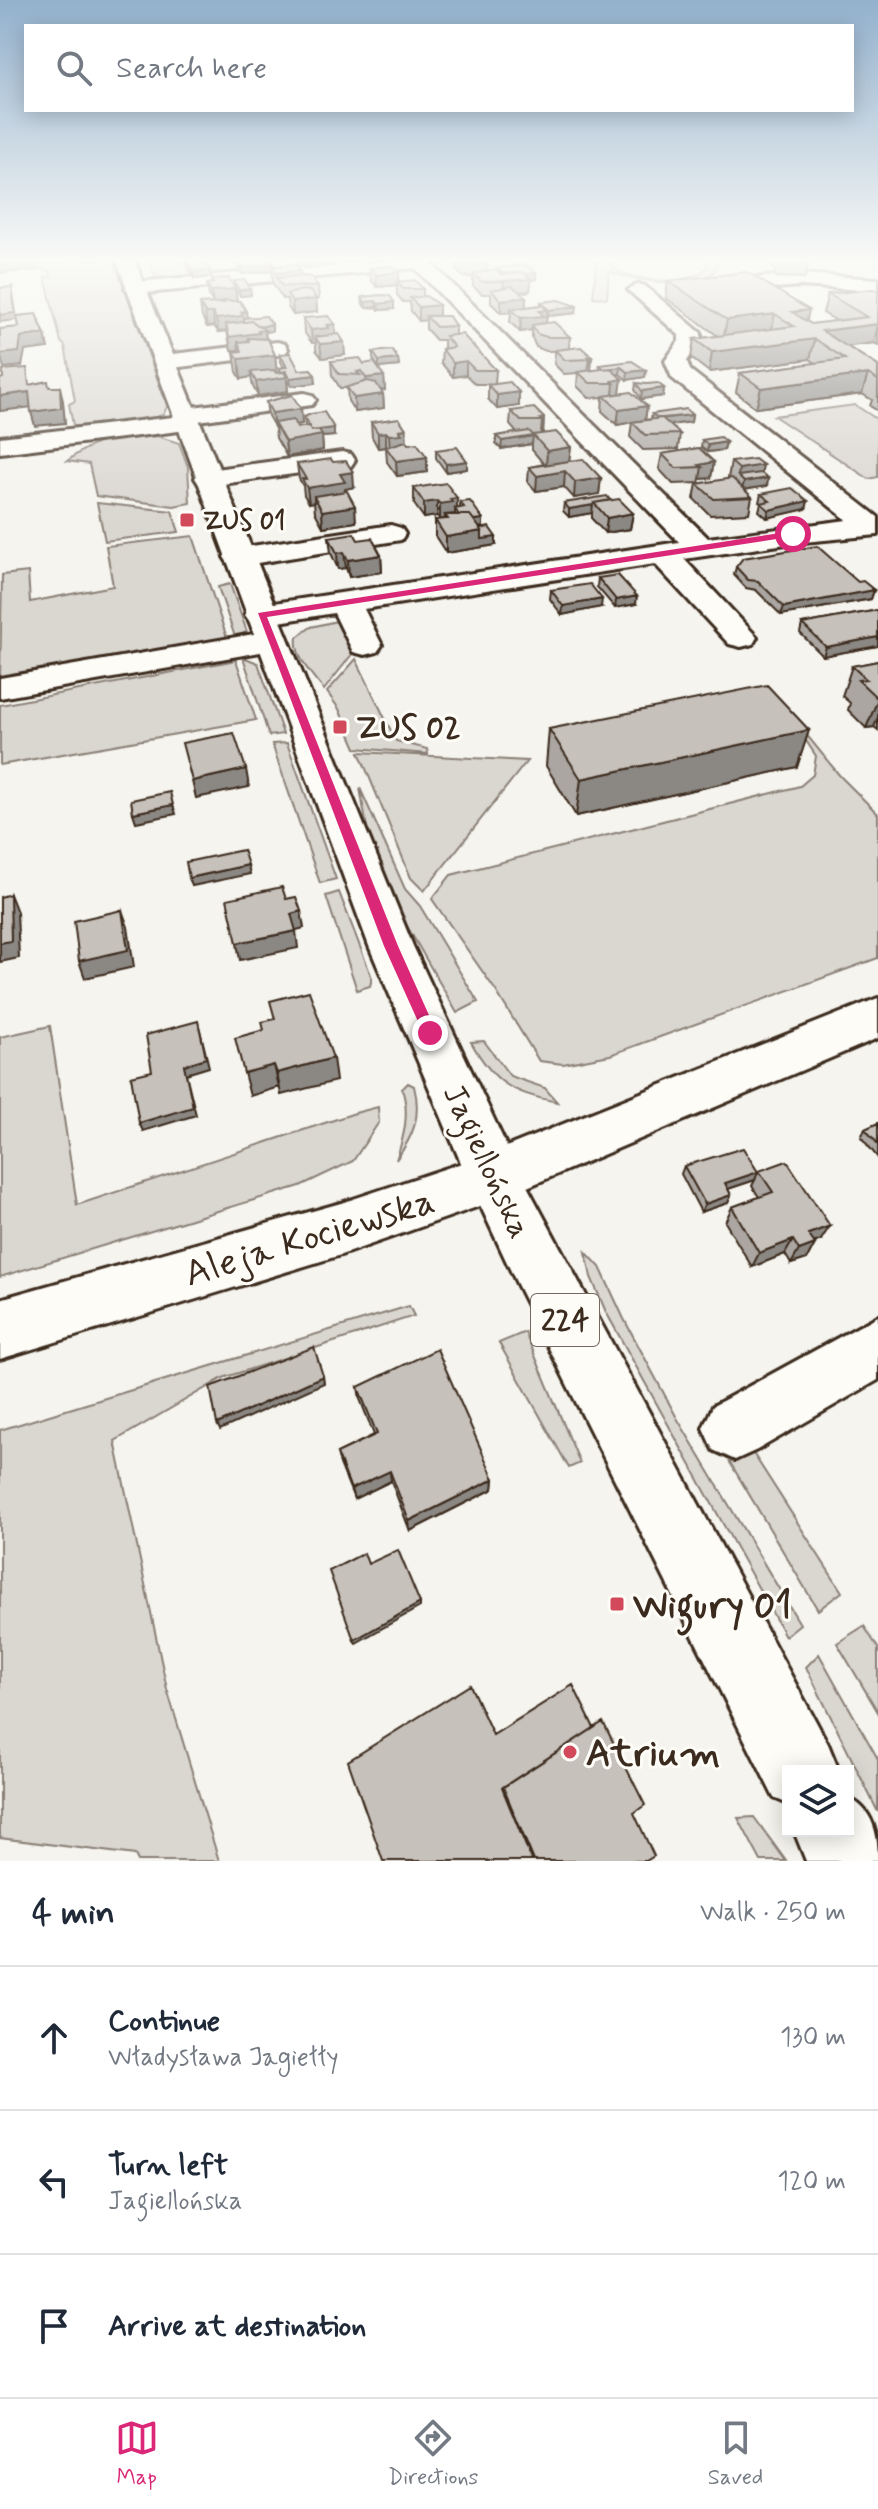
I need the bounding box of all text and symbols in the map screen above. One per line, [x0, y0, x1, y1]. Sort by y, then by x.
search box [24, 24, 854, 112]
icon: search [52, 46, 96, 90]
text: Search here [116, 49, 267, 88]
place label: ZUS 01 [203, 505, 286, 539]
marker: ZUS 01 [178, 511, 196, 529]
route start [775, 516, 811, 552]
place label: ZUS 02 [356, 708, 461, 750]
marker: ZUS 02 [331, 718, 349, 736]
route end [412, 1015, 448, 1051]
street label: Jagiellońska [430, 1078, 540, 1247]
street label: Aleja Kociewska [179, 1177, 441, 1300]
road number: 224 [531, 1294, 599, 1346]
place label: Wigury 01 [633, 1582, 792, 1636]
marker: Wigury 01 [608, 1595, 626, 1613]
place label: Atrium [586, 1730, 720, 1779]
marker: Atrium [561, 1743, 579, 1761]
map controls [782, 1765, 854, 1837]
button: layers [782, 1765, 854, 1837]
text: 4 min [32, 1891, 115, 1936]
text: Walk · 250 m [700, 1896, 846, 1930]
text: Continue [108, 2002, 220, 2041]
icon: ahead [32, 2016, 76, 2060]
text: 130 m [780, 2021, 846, 2055]
text: Władysława Jagiełły [108, 2041, 339, 2075]
text: Turn left [108, 2146, 228, 2185]
icon: left [32, 2160, 76, 2204]
text: 120 m [777, 2165, 846, 2199]
text: Jagiellońska [108, 2185, 242, 2219]
icon: arrive [32, 2304, 76, 2348]
text: Arrive at destination [108, 2307, 366, 2346]
tab: Map [115, 2416, 159, 2492]
tab: Directions [388, 2416, 478, 2492]
tab: Saved [708, 2416, 763, 2492]

